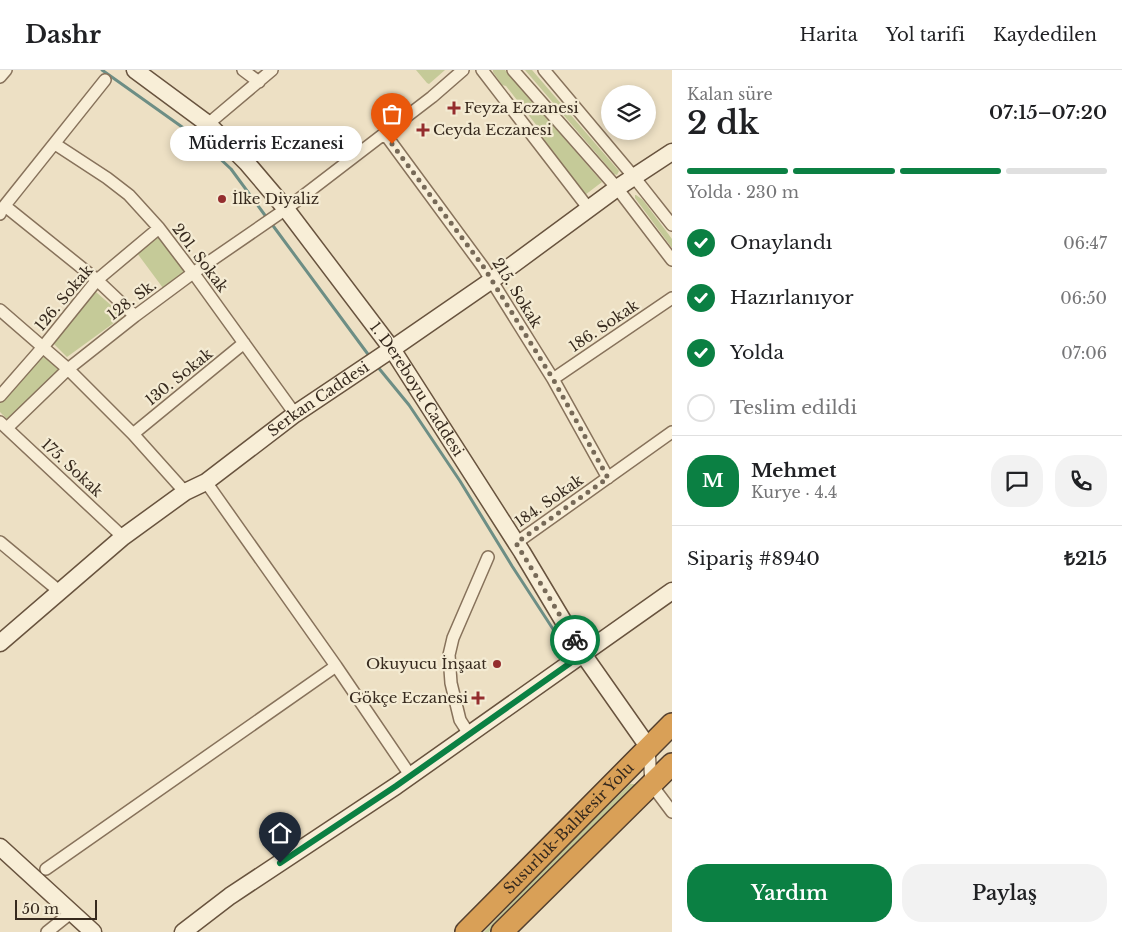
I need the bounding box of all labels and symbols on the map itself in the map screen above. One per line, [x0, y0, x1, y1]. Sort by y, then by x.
pin [371, 93, 413, 144]
place label: Feyza Eczanesi [464, 98, 579, 117]
marker: Feyza Eczanesi [448, 102, 460, 114]
place label: Ceyda Eczanesi [433, 120, 552, 139]
marker: Ceyda Eczanesi [417, 124, 429, 136]
callout: Müderris Eczanesi [170, 126, 362, 162]
place label: İlke Diyaliz [232, 189, 319, 208]
marker: İlke Diyaliz [216, 193, 228, 205]
street label: 201. Sokak [168, 220, 233, 296]
street label: 215. Sokak [488, 254, 547, 332]
street label: 126. Sokak [31, 260, 97, 334]
street label: 128. Sk. [104, 275, 160, 324]
street label: 186. Sokak [565, 295, 643, 356]
street label: 1. Dereboyu Caddesi [366, 318, 468, 460]
street label: 130. Sokak [141, 343, 217, 409]
street label: Serkan Caddesi [264, 357, 372, 440]
street label: 175. Sokak [38, 434, 108, 501]
street label: 184. Sokak [511, 470, 587, 531]
courier [550, 615, 600, 665]
place label: Okuyucu İnşaat [366, 654, 487, 673]
marker: Okuyucu İnşaat [491, 658, 503, 670]
place label: Gökçe Eczanesi [349, 688, 468, 707]
marker: Gökçe Eczanesi [472, 692, 484, 704]
street label: Susurluk-Balıkesir Yolu [499, 758, 638, 898]
pin [259, 812, 301, 863]
scale bar [15, 897, 98, 920]

